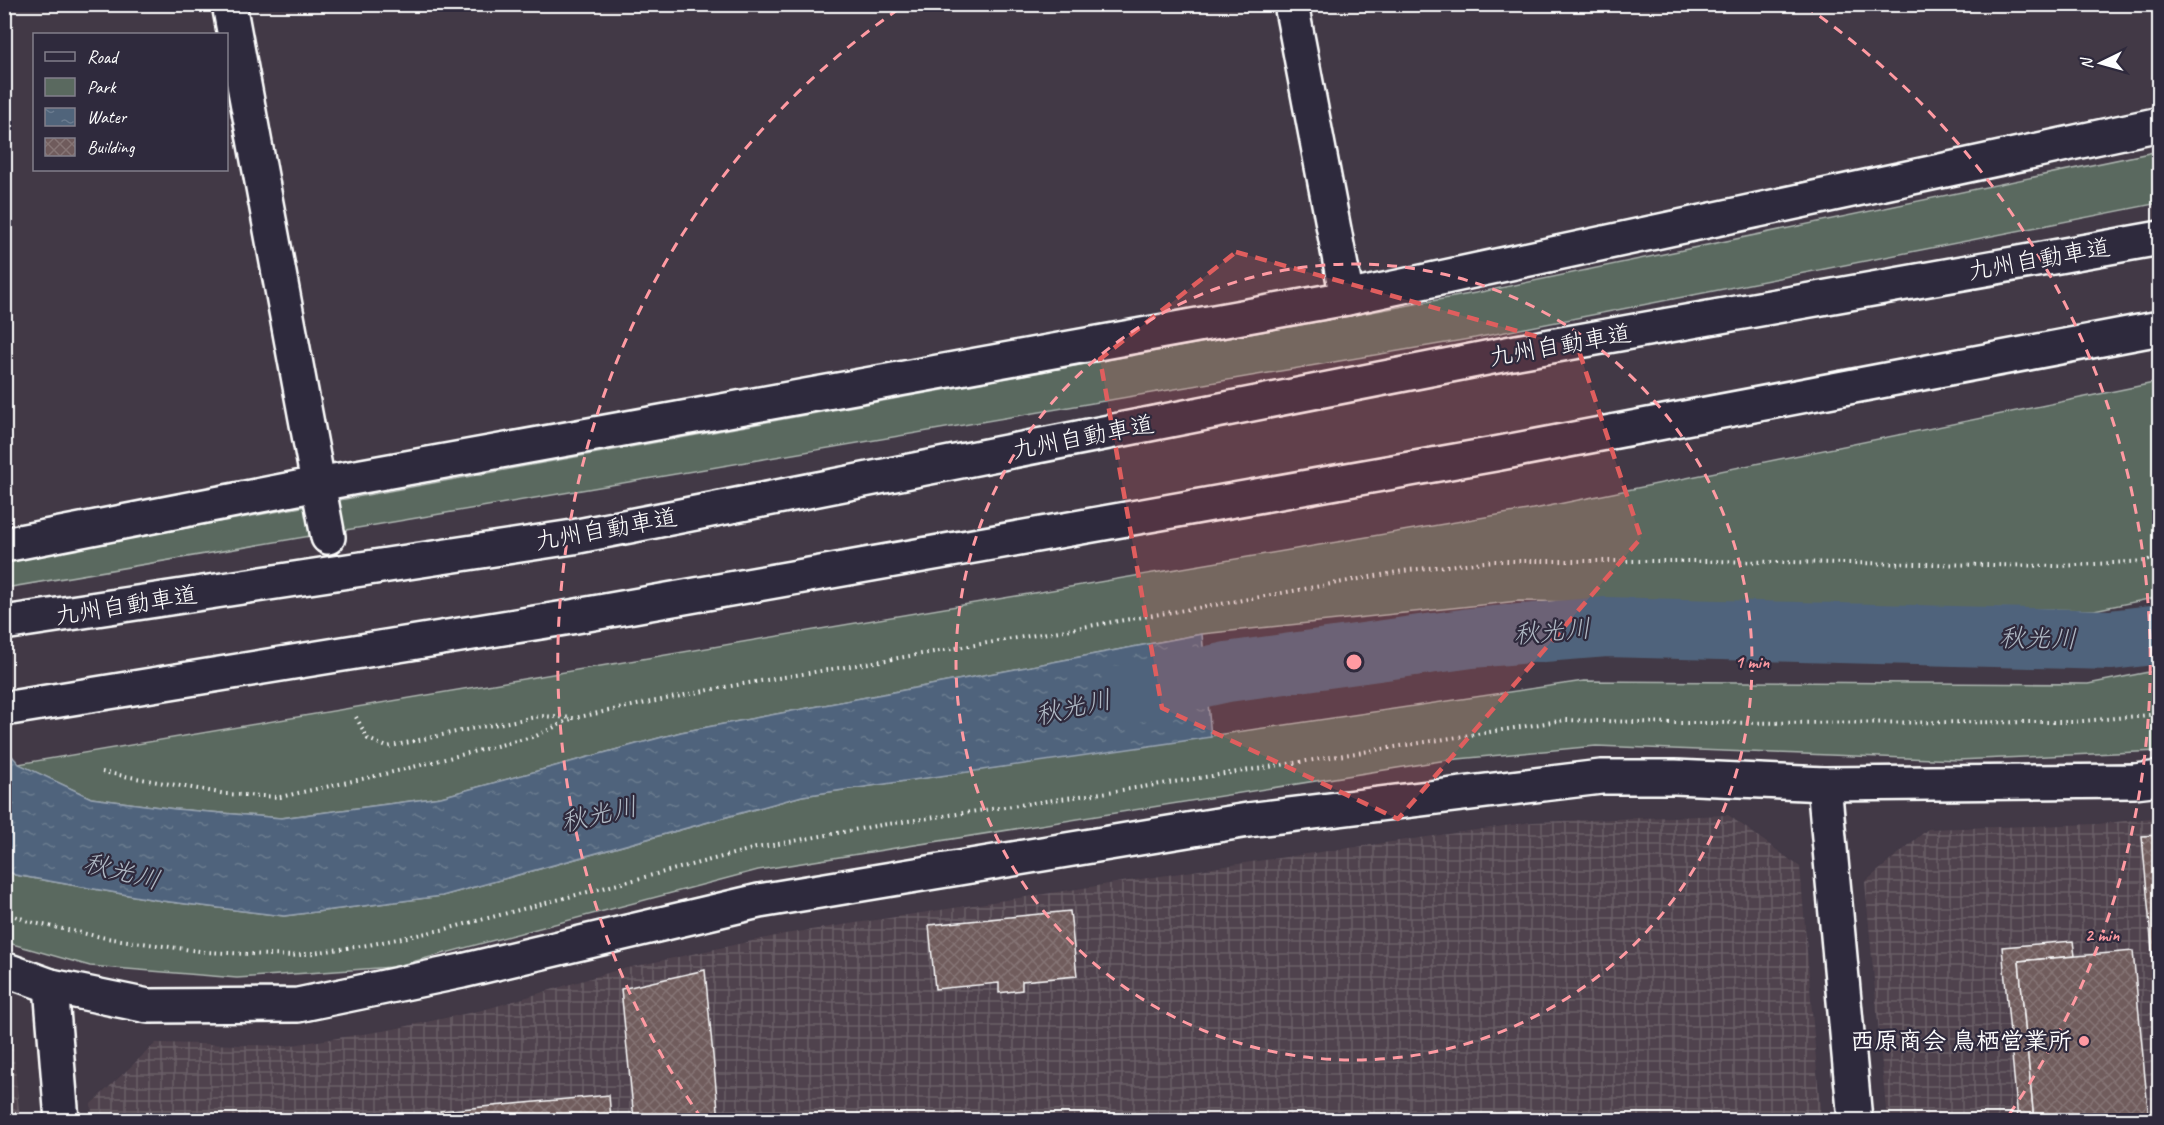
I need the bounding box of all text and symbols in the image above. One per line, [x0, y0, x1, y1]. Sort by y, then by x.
legend [33, 33, 228, 171]
north arrow [2071, 33, 2131, 93]
text: Road [87, 46, 120, 68]
text: N [2076, 55, 2097, 70]
text: Park [87, 76, 117, 98]
text: Water [87, 106, 128, 128]
text: Building [87, 136, 136, 158]
street label: 九州自動車道 [1965, 232, 2113, 286]
street label: 九州自動車道 [1486, 318, 1634, 372]
street label: 九州自動車道 [1009, 409, 1157, 465]
street label: 九州自動車道 [532, 502, 680, 556]
street label: 九州自動車道 [53, 579, 199, 631]
water label: 秋光川 [1512, 612, 1592, 651]
water label: 秋光川 [1999, 621, 2077, 656]
text: 1 min [1735, 651, 1770, 673]
centre of rings [1344, 652, 1364, 672]
water label: 秋光川 [1031, 683, 1115, 732]
water label: 秋光川 [557, 790, 641, 839]
water label: 秋光川 [80, 846, 164, 897]
text: 2 min [2085, 924, 2120, 946]
place label: 西原商会 鳥栖営業所 [1850, 1026, 2072, 1056]
marker: 西原商会 鳥栖営業所 [2077, 1034, 2091, 1048]

